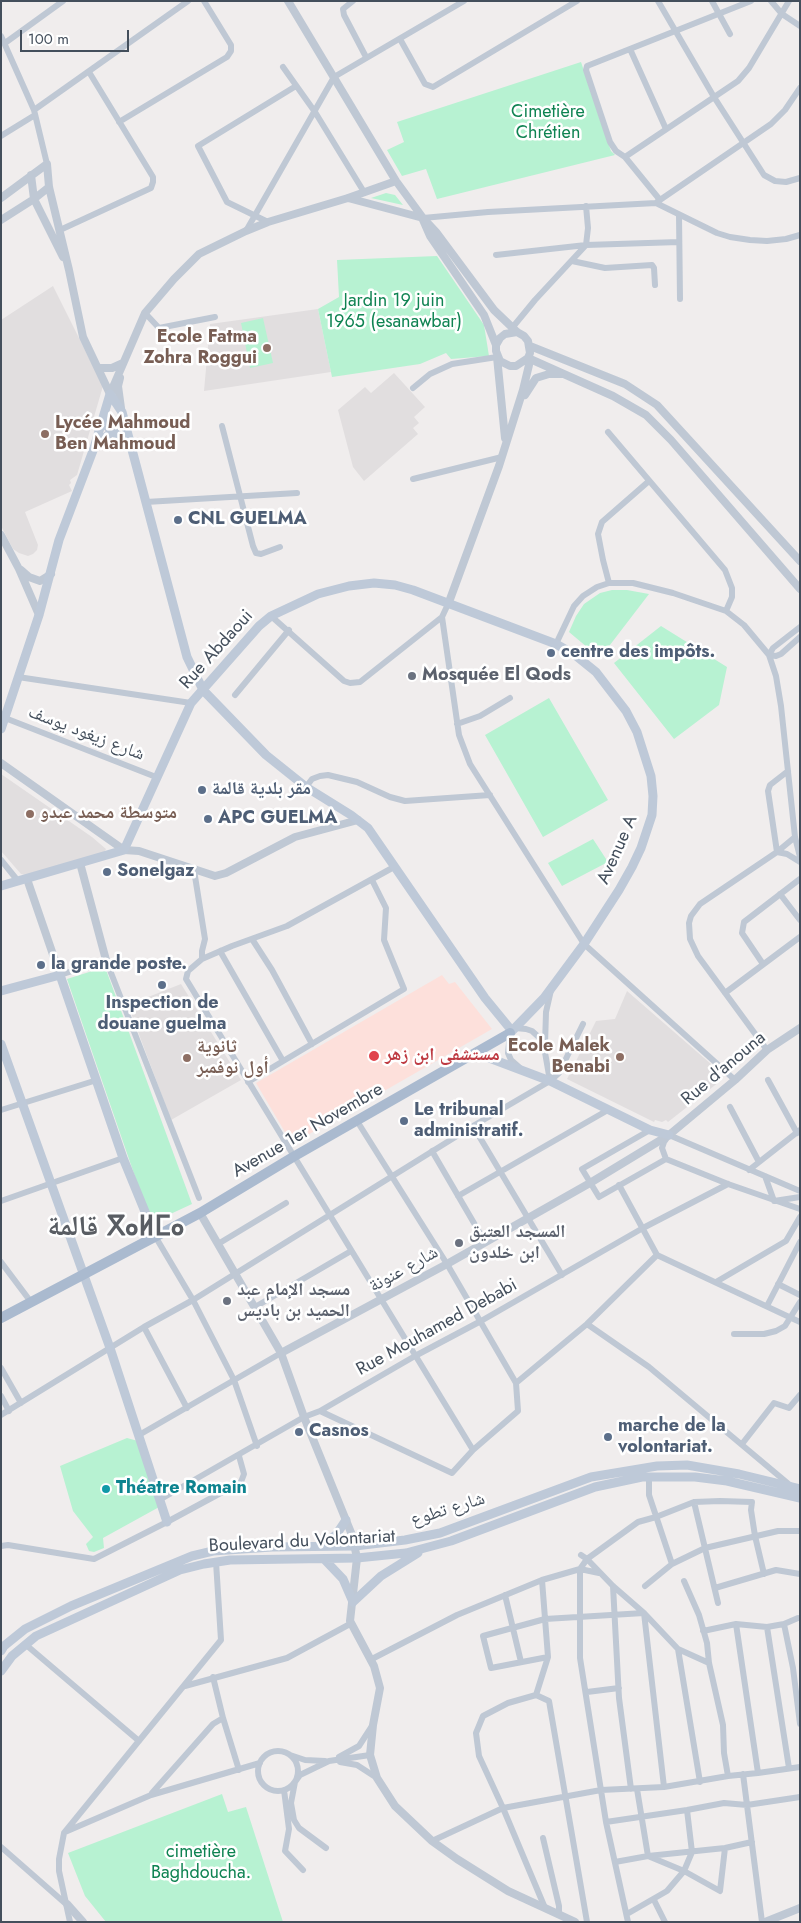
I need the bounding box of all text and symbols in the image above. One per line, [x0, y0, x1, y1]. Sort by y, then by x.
scale bar [22, 20, 131, 52]
text: 100 m [28, 28, 69, 50]
park label: Cimetière Chrétien [511, 102, 585, 144]
park label: Jardin 19 juin 1965 (esanawbar) [326, 291, 462, 334]
place label: Ecole Fatma Zohra Roggui [143, 327, 257, 369]
marker: Ecole Fatma Zohra Roggui [261, 342, 273, 354]
place label: Lycée Mahmoud Ben Mahmoud [55, 413, 190, 456]
marker: Lycée Mahmoud Ben Mahmoud [39, 428, 51, 440]
place label: CNL GUELMA [188, 509, 307, 531]
marker: CNL GUELMA [172, 514, 184, 526]
street label: Rue Abdaoui [176, 606, 258, 694]
place label: centre des impôts. [561, 642, 715, 664]
marker: centre des impôts. [545, 647, 557, 659]
place label: Mosquée El Qods [422, 665, 571, 687]
marker: Mosquée El Qods [406, 670, 418, 682]
street label: شارع زيغود يوسف [25, 702, 147, 766]
place label: مقر بلدية قالمة [212, 779, 311, 801]
marker: مقر بلدية قالمة [196, 784, 208, 796]
place label: متوسطة محمد عبدو [40, 803, 177, 825]
marker: متوسطة محمد عبدو [24, 808, 36, 820]
place label: APC GUELMA [218, 808, 337, 830]
street label: Avenue A [593, 812, 643, 888]
marker: APC GUELMA [202, 813, 214, 825]
place label: Sonelgaz [117, 861, 194, 883]
marker: Sonelgaz [101, 866, 113, 878]
place label: la grande poste. [51, 954, 187, 976]
marker: la grande poste. [35, 959, 47, 971]
marker: Inspection de douane guelma [156, 979, 168, 991]
place label: Inspection de douane guelma [98, 993, 226, 1036]
street label: Rue d'anouna [677, 1028, 771, 1110]
place label: Ecole Malek Benabi [508, 1036, 610, 1078]
place label: ثانوية أول نوفمبر [197, 1037, 269, 1080]
place label: مستشفى ابن زهر [385, 1045, 500, 1067]
marker: مستشفى ابن زهر [367, 1049, 381, 1063]
marker: Ecole Malek Benabi [614, 1051, 626, 1063]
marker: ثانوية أول نوفمبر [181, 1052, 193, 1064]
street label: Avenue 1er Novembre [229, 1079, 387, 1183]
place label: Le tribunal administratif. [414, 1100, 524, 1142]
marker: Le tribunal administratif. [398, 1115, 410, 1127]
district label: قالمة ⴳⴰⵍⵎⴰ [48, 1211, 184, 1245]
place label: المسجد العتيق ابن خلدون [469, 1222, 565, 1264]
marker: المسجد العتيق ابن خلدون [453, 1237, 465, 1249]
street label: شارع عنونة [366, 1242, 442, 1298]
street label: Rue Mouhamed Debabi [353, 1275, 521, 1381]
place label: مسجد الإمام عبد الحميد بن باديس [237, 1280, 350, 1322]
marker: مسجد الإمام عبد الحميد بن باديس [221, 1295, 233, 1307]
place label: marche de la volontariat. [618, 1416, 726, 1458]
place label: Casnos [309, 1421, 369, 1443]
marker: Casnos [293, 1426, 305, 1438]
marker: marche de la volontariat. [602, 1431, 614, 1443]
place label: Théatre Romain [116, 1478, 247, 1500]
marker: Théatre Romain [100, 1483, 112, 1495]
street label: شارع تطوع [408, 1489, 488, 1531]
street label: Boulevard du Volontariat [208, 1526, 396, 1558]
park label: cimetière Baghdoucha. [151, 1842, 251, 1885]

